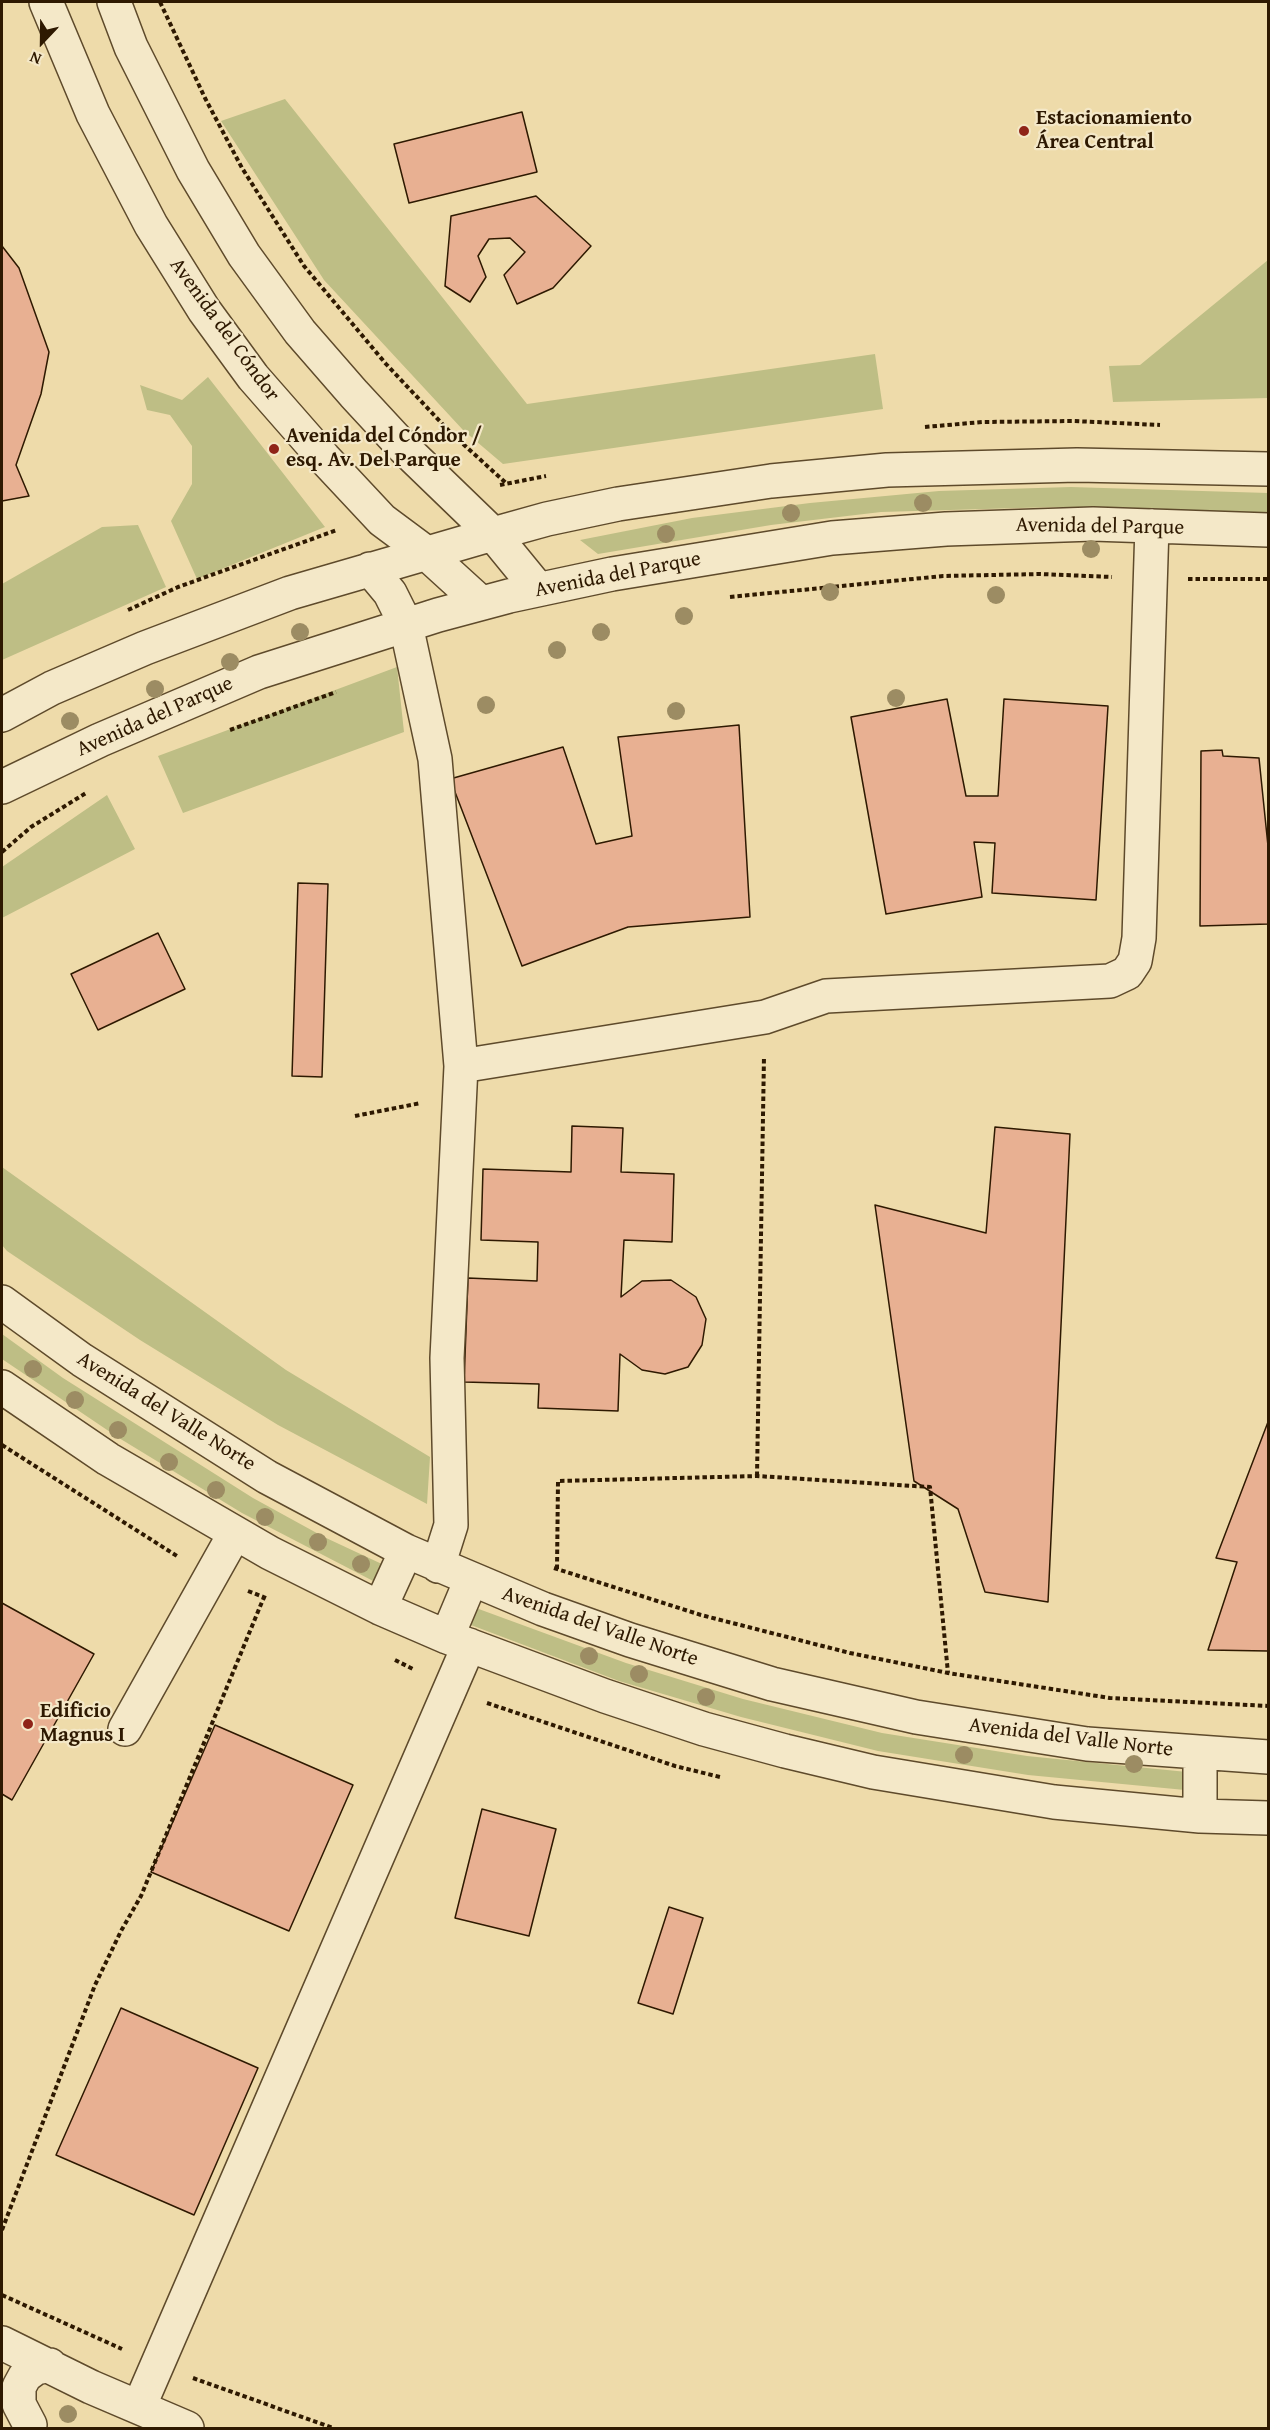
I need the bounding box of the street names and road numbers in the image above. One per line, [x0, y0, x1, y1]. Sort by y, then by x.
street label: Avenida del Cóndor [164, 253, 284, 407]
street label: Avenida del Parque [1016, 513, 1184, 541]
street label: Avenida del Parque [533, 547, 703, 603]
street label: Avenida del Parque [73, 671, 237, 763]
street label: Avenida del Valle Norte [72, 1347, 260, 1477]
street label: Avenida del Valle Norte [499, 1582, 701, 1672]
street label: Avenida del Valle Norte [967, 1713, 1175, 1763]

